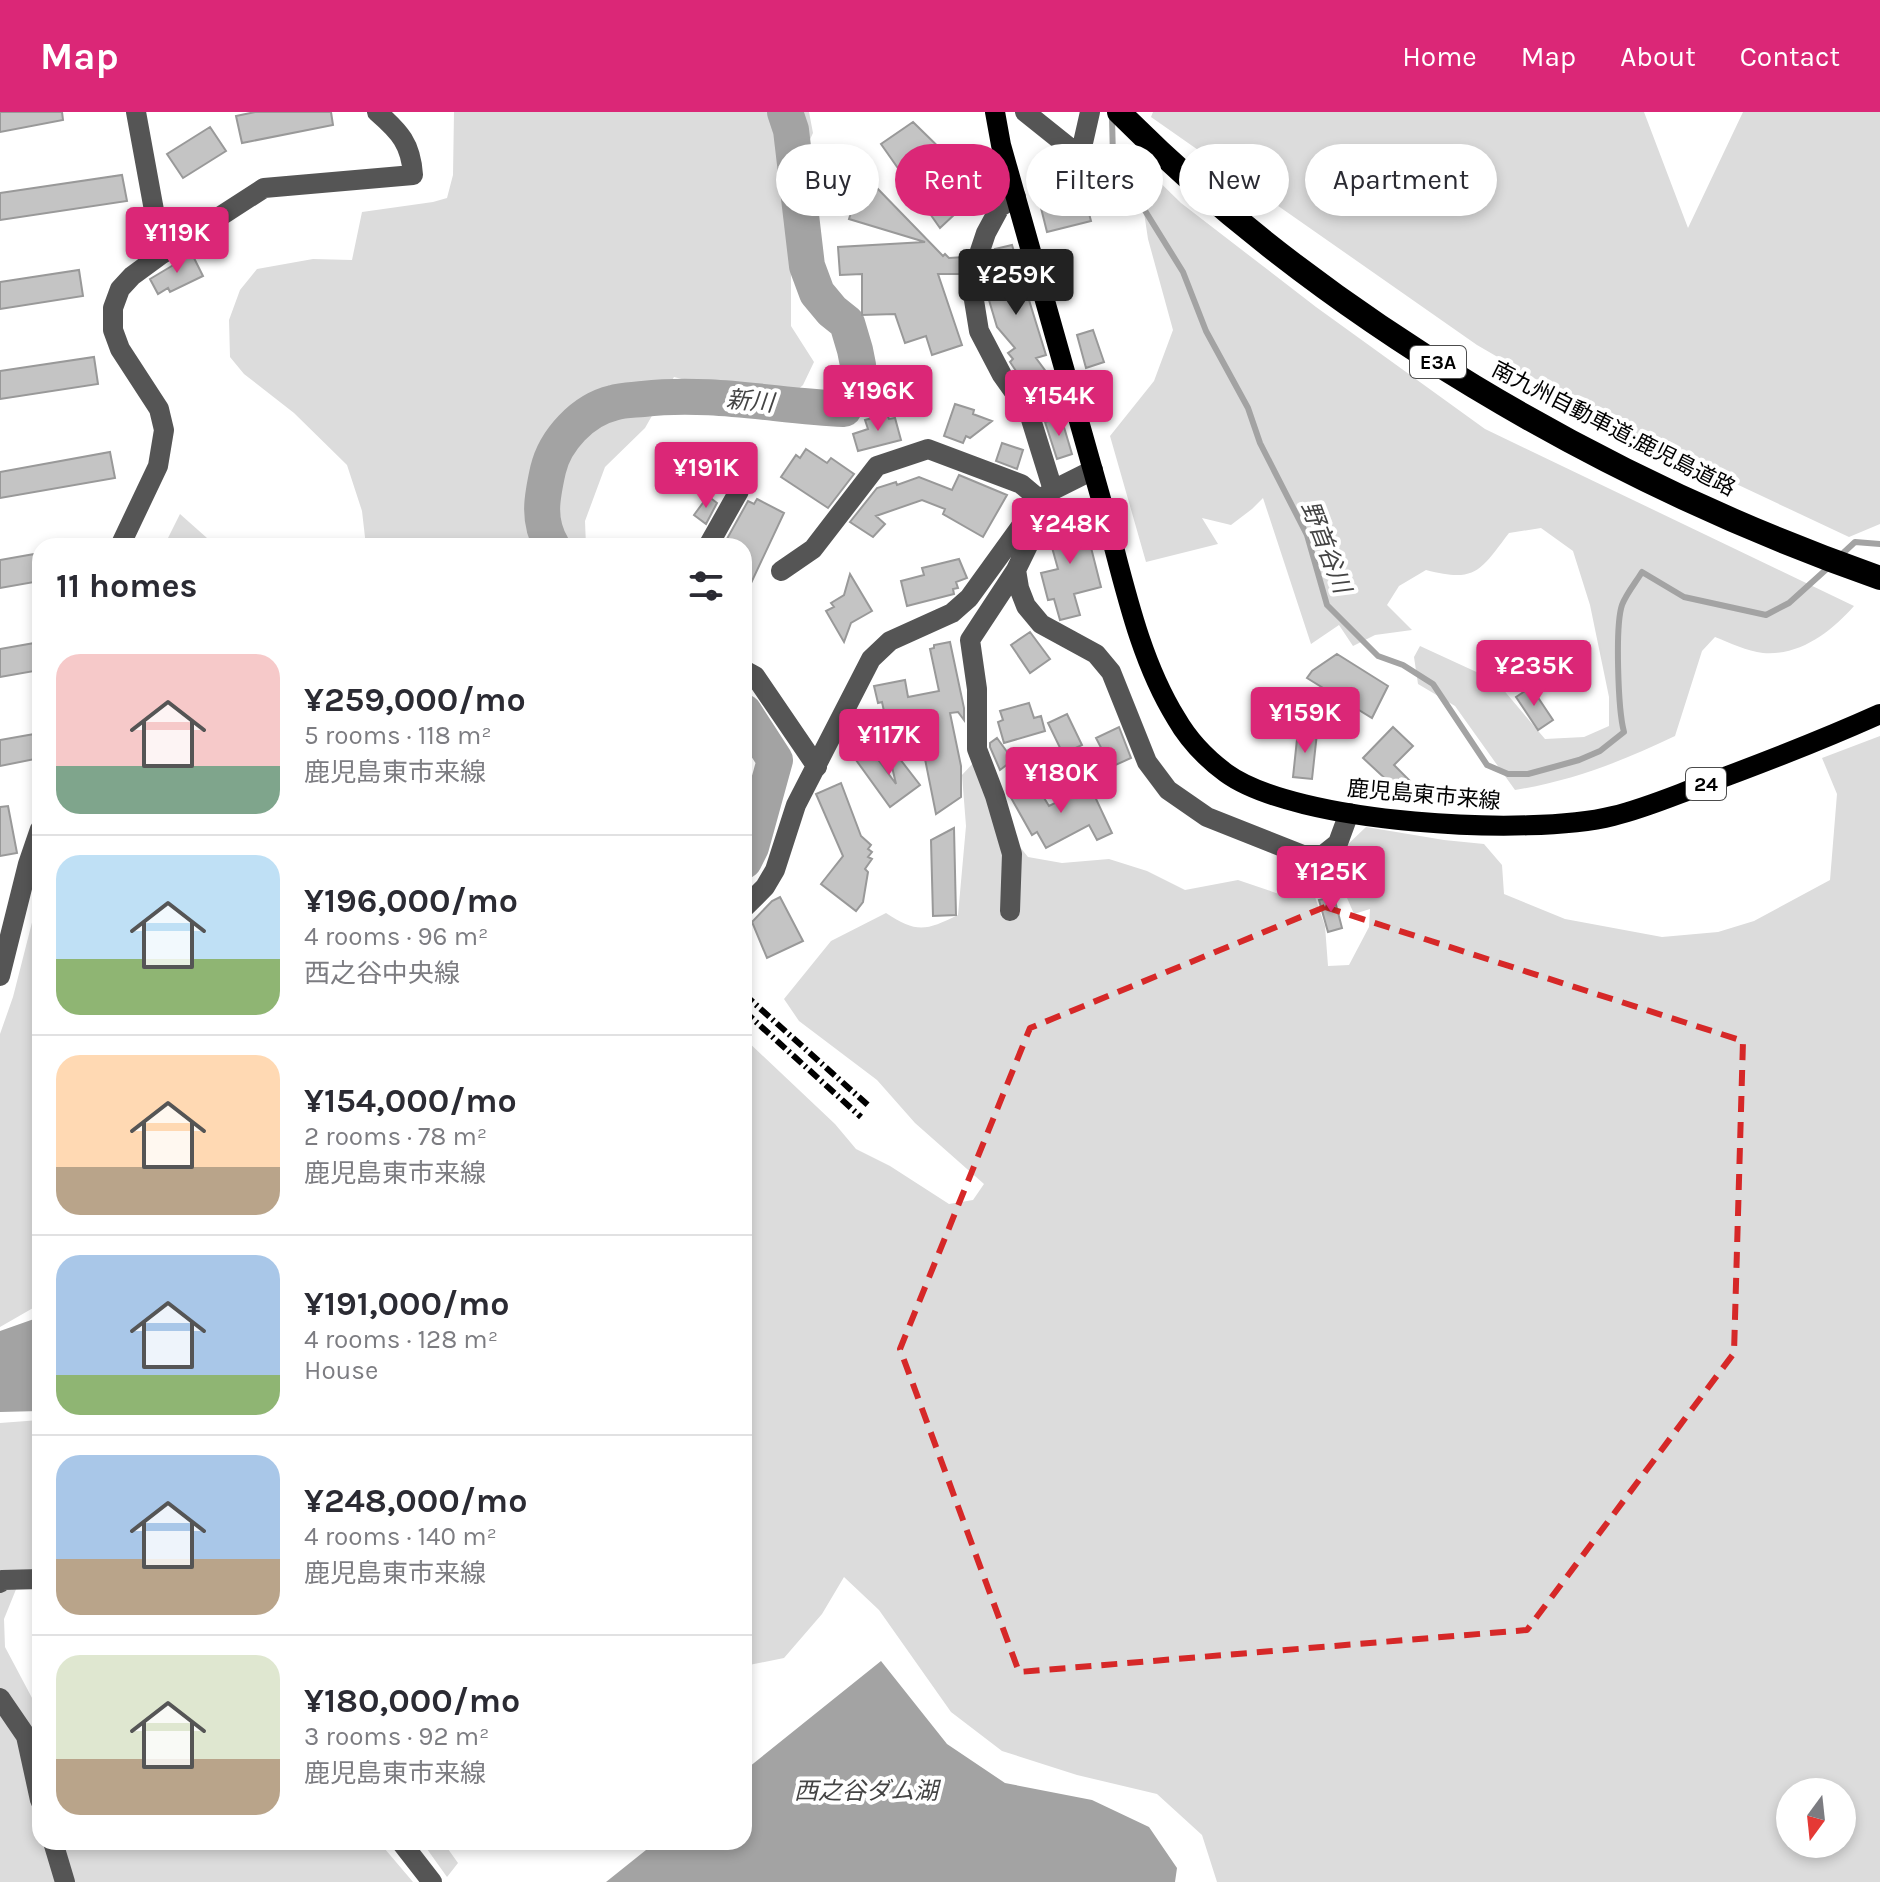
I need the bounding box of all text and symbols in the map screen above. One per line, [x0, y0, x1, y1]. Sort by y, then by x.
text: Map [40, 34, 119, 79]
text: Home [1402, 40, 1477, 73]
text: Map [1521, 40, 1576, 73]
text: About [1620, 40, 1696, 73]
text: Contact [1740, 40, 1840, 73]
chip: Buy [776, 144, 879, 216]
chip: Rent [895, 144, 1010, 216]
chip: Filters [1026, 144, 1163, 216]
chip: New [1179, 144, 1289, 216]
chip: Apartment [1305, 144, 1497, 216]
pin: ¥119K [121, 207, 233, 275]
text: ¥119K [144, 217, 210, 248]
pin: ¥259K [960, 249, 1072, 317]
text: ¥259K [977, 259, 1055, 290]
road number: E3A [1410, 346, 1466, 378]
street label: 南九州自動車道;鹿児島道路 [1487, 356, 1740, 502]
pin: ¥196K [822, 365, 934, 433]
pin: ¥154K [1003, 370, 1115, 438]
text: ¥196K [841, 375, 915, 406]
text: ¥154K [1023, 380, 1095, 411]
water label: 新川 [725, 385, 778, 417]
pin: ¥191K [650, 442, 762, 510]
text: ¥191K [673, 452, 739, 483]
water label: 野首谷川 [1296, 497, 1357, 600]
pin: ¥248K [1014, 498, 1126, 566]
text: ¥248K [1030, 508, 1110, 539]
icon: filters [684, 564, 728, 608]
text: 11 homes [56, 566, 198, 606]
pin: ¥235K [1478, 640, 1590, 708]
text: ¥235K [1494, 650, 1574, 681]
text: ¥259,000/mo [304, 680, 526, 720]
icon: home [120, 686, 216, 782]
pin: ¥159K [1249, 687, 1361, 755]
text: ¥159K [1269, 697, 1341, 728]
pin: ¥117K [833, 709, 945, 777]
text: ¥117K [857, 719, 921, 750]
text: 5 rooms · 118 m² [304, 720, 492, 751]
pin: ¥180K [1005, 747, 1117, 815]
text: 鹿児島東市来線 [304, 757, 486, 788]
text: ¥180K [1024, 757, 1098, 788]
road number: 24 [1686, 768, 1726, 800]
street label: 鹿児島東市来線 [1346, 775, 1502, 815]
pin: ¥125K [1275, 846, 1387, 914]
text: ¥125K [1295, 856, 1367, 887]
text: ¥196,000/mo [304, 881, 518, 921]
icon: home [120, 887, 216, 983]
text: 4 rooms · 96 m² [304, 921, 488, 952]
text: 西之谷中央線 [304, 958, 460, 989]
text: ¥154,000/mo [304, 1081, 517, 1121]
icon: home [120, 1087, 216, 1183]
text: 2 rooms · 78 m² [304, 1121, 487, 1152]
text: 鹿児島東市来線 [304, 1158, 486, 1189]
text: ¥191,000/mo [304, 1284, 510, 1324]
icon: home [120, 1287, 216, 1383]
text: 4 rooms · 128 m² [304, 1324, 498, 1355]
text: House [304, 1355, 378, 1386]
text: ¥248,000/mo [304, 1481, 527, 1521]
icon: home [120, 1487, 216, 1583]
text: 4 rooms · 140 m² [304, 1521, 497, 1552]
text: 鹿児島東市来線 [304, 1558, 486, 1589]
text: ¥180,000/mo [304, 1681, 520, 1721]
icon: home [120, 1687, 216, 1783]
text: 3 rooms · 92 m² [304, 1721, 489, 1752]
text: 鹿児島東市来線 [304, 1758, 486, 1789]
water label: 西之谷ダム湖 [794, 1777, 942, 1805]
north arrow [1776, 1778, 1856, 1858]
map controls [1776, 1778, 1856, 1858]

